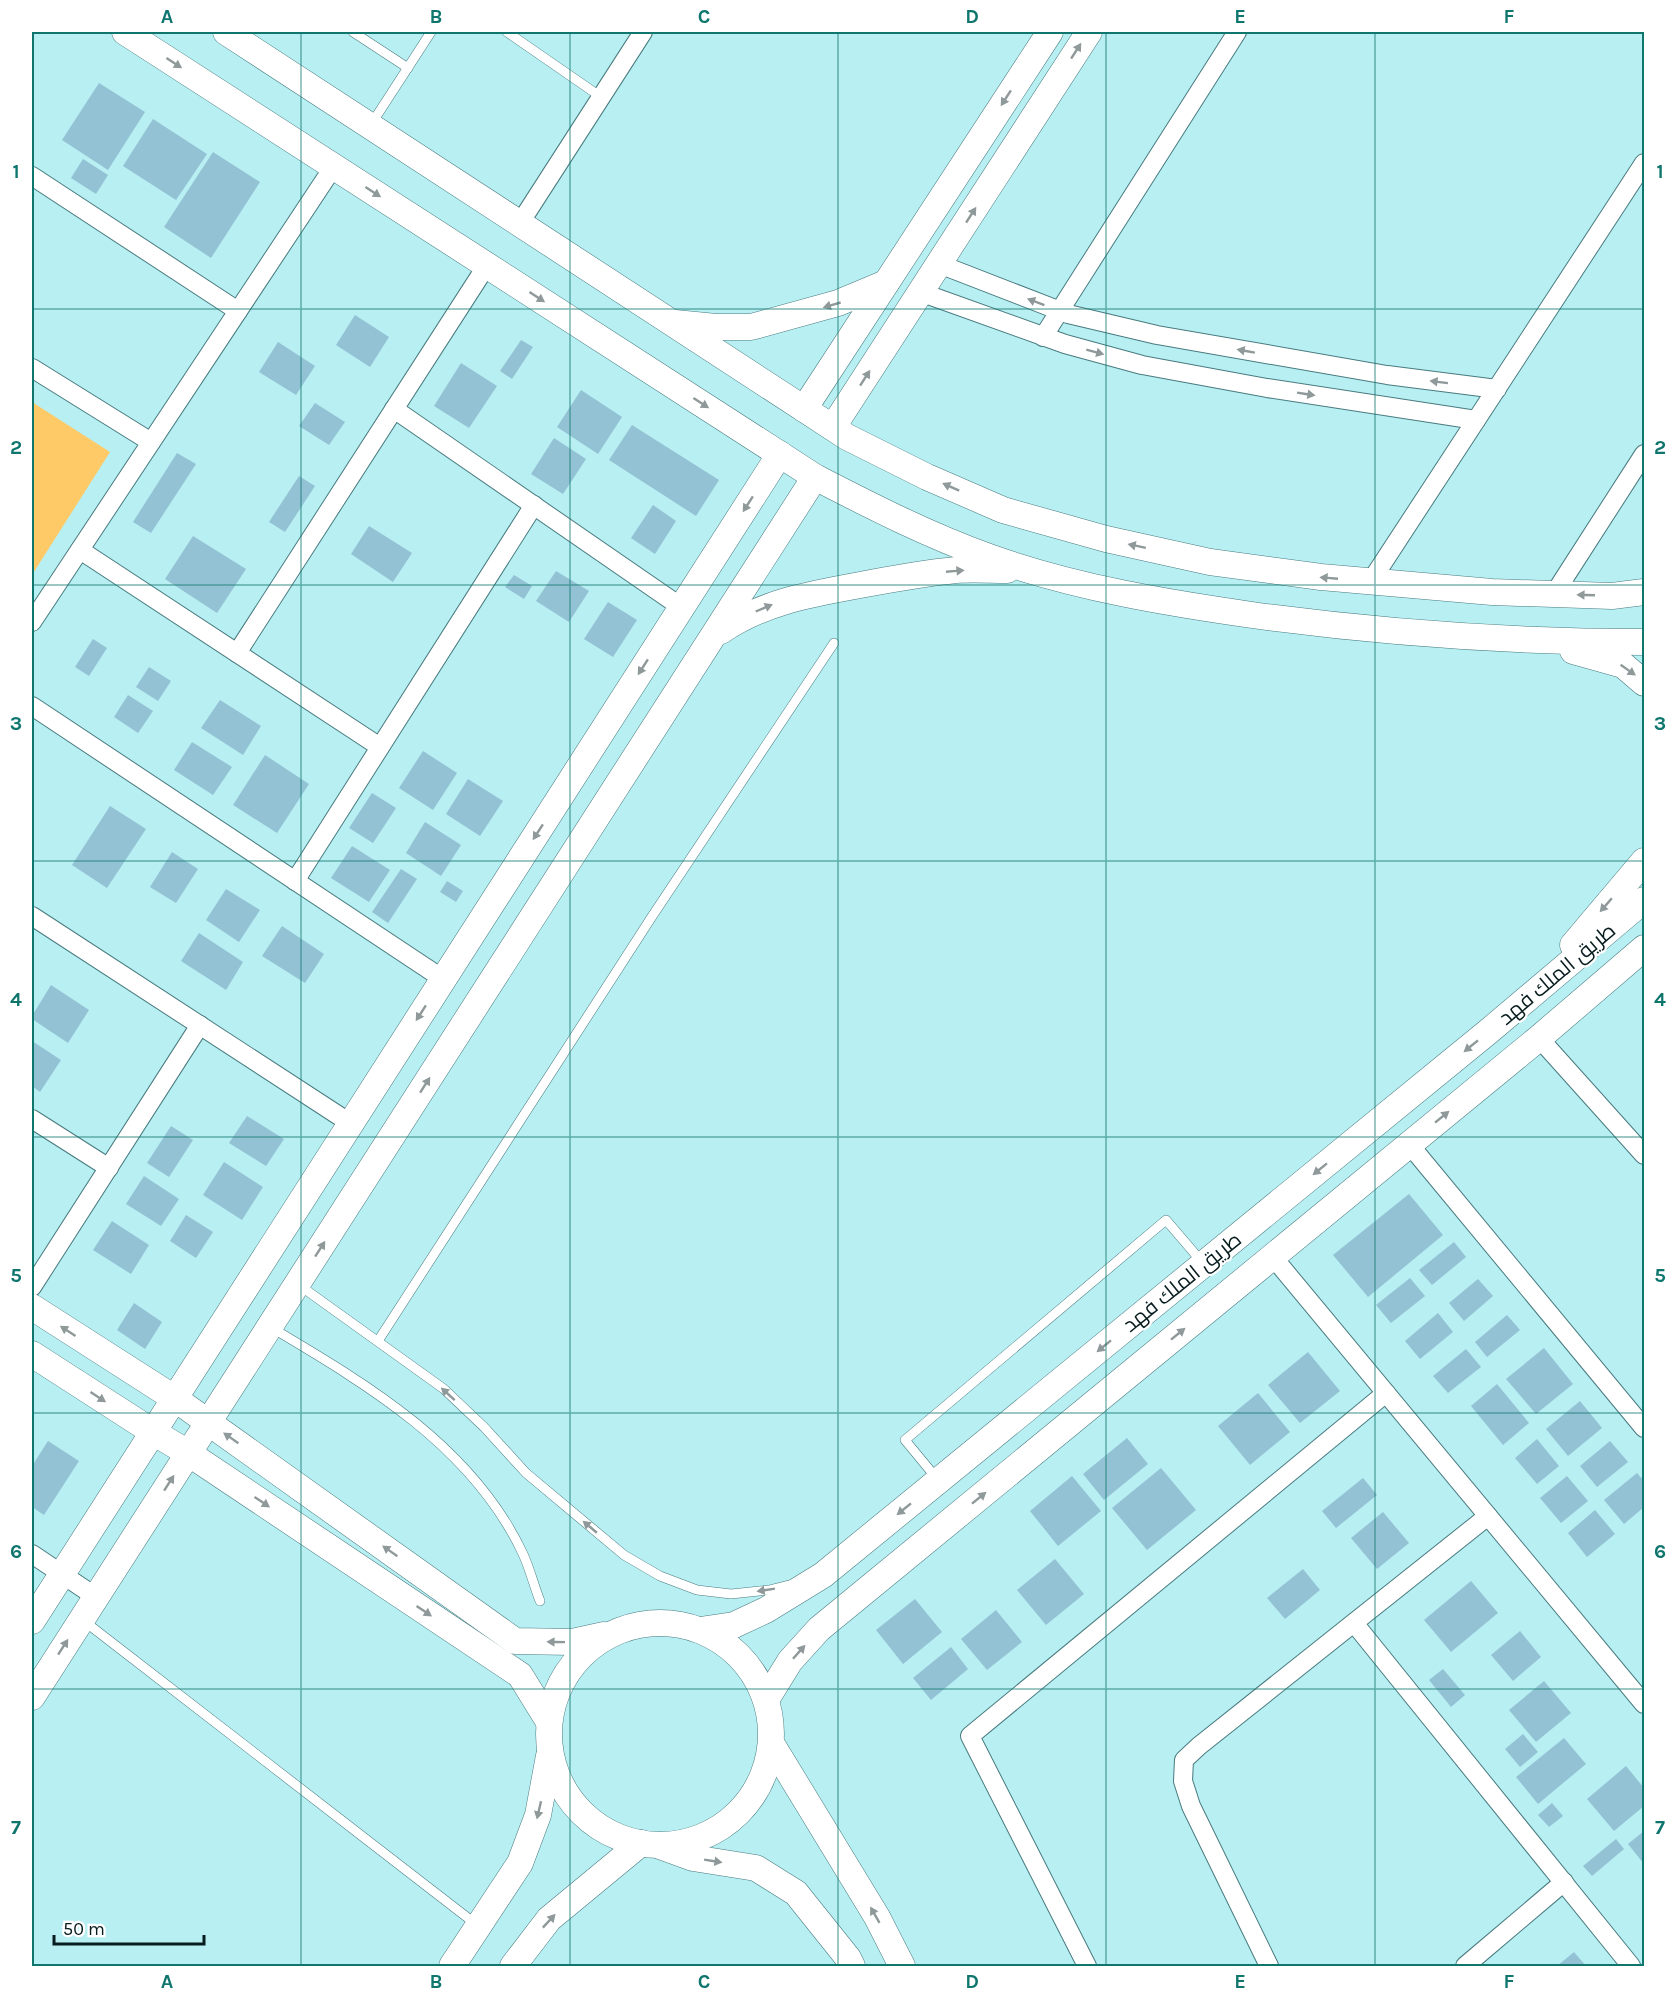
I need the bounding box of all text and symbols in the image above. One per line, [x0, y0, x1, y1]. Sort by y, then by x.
text: A [161, 5, 174, 28]
text: B [430, 5, 442, 28]
text: C [698, 5, 710, 28]
text: D [965, 5, 979, 28]
text: E [1234, 5, 1246, 28]
text: F [1504, 5, 1515, 28]
one-way arrow [1071, 43, 1082, 59]
one-way arrow [166, 58, 182, 69]
one-way arrow [1001, 90, 1012, 106]
text: 1 [12, 160, 20, 183]
text: 1 [1656, 160, 1664, 183]
one-way arrow [365, 186, 382, 197]
one-way arrow [965, 206, 976, 223]
one-way arrow [529, 292, 546, 303]
one-way arrow [1027, 296, 1045, 306]
one-way arrow [823, 301, 841, 310]
one-way arrow [1237, 346, 1256, 355]
one-way arrow [1085, 348, 1104, 358]
one-way arrow [859, 370, 870, 386]
one-way arrow [1429, 377, 1448, 386]
one-way arrow [1297, 390, 1316, 399]
one-way arrow [693, 397, 709, 408]
text: 2 [10, 436, 22, 459]
text: 2 [1654, 436, 1666, 459]
one-way arrow [942, 482, 960, 492]
one-way arrow [743, 495, 754, 512]
one-way arrow [1127, 541, 1146, 550]
one-way arrow [946, 566, 965, 576]
one-way arrow [1319, 573, 1338, 582]
one-way arrow [1577, 590, 1596, 600]
one-way arrow [755, 603, 773, 612]
one-way arrow [637, 659, 648, 676]
one-way arrow [1619, 664, 1635, 676]
text: 3 [10, 712, 22, 735]
text: 3 [1654, 712, 1666, 735]
one-way arrow [532, 823, 543, 840]
one-way arrow [1600, 897, 1613, 913]
street label: طريق الملك فهد [1494, 918, 1621, 1031]
text: 4 [10, 988, 22, 1011]
text: 4 [1654, 988, 1666, 1011]
one-way arrow [415, 1005, 427, 1021]
one-way arrow [1463, 1039, 1478, 1051]
one-way arrow [419, 1077, 430, 1093]
one-way arrow [1435, 1111, 1450, 1124]
one-way arrow [1313, 1162, 1328, 1175]
street label: طريق الملك فهد [1118, 1227, 1247, 1338]
one-way arrow [314, 1241, 325, 1257]
text: 5 [10, 1264, 22, 1287]
text: 5 [1654, 1264, 1666, 1287]
one-way arrow [60, 1325, 76, 1336]
one-way arrow [1170, 1328, 1186, 1341]
one-way arrow [1096, 1339, 1112, 1352]
one-way arrow [441, 1387, 456, 1401]
one-way arrow [90, 1391, 106, 1402]
one-way arrow [223, 1432, 239, 1444]
one-way arrow [163, 1475, 174, 1492]
one-way arrow [971, 1492, 986, 1505]
one-way arrow [254, 1497, 271, 1508]
one-way arrow [897, 1502, 912, 1515]
one-way arrow [583, 1521, 598, 1534]
text: 6 [10, 1540, 22, 1563]
text: 6 [1654, 1540, 1666, 1563]
one-way arrow [382, 1545, 398, 1557]
one-way arrow [757, 1586, 776, 1595]
one-way arrow [416, 1605, 432, 1617]
one-way arrow [546, 1637, 565, 1646]
one-way arrow [57, 1640, 69, 1656]
one-way arrow [792, 1644, 806, 1659]
one-way arrow [533, 1801, 543, 1819]
text: 7 [11, 1816, 21, 1839]
text: 7 [1655, 1816, 1665, 1839]
one-way arrow [704, 1857, 723, 1866]
one-way arrow [870, 1906, 880, 1923]
scale bar [54, 1908, 204, 1946]
one-way arrow [542, 1913, 556, 1928]
text: 50 m [63, 1918, 105, 1940]
text: A [161, 1970, 174, 1993]
text: B [430, 1970, 442, 1993]
text: C [698, 1970, 710, 1993]
text: D [965, 1970, 979, 1993]
text: E [1234, 1970, 1246, 1993]
text: F [1504, 1970, 1515, 1993]

